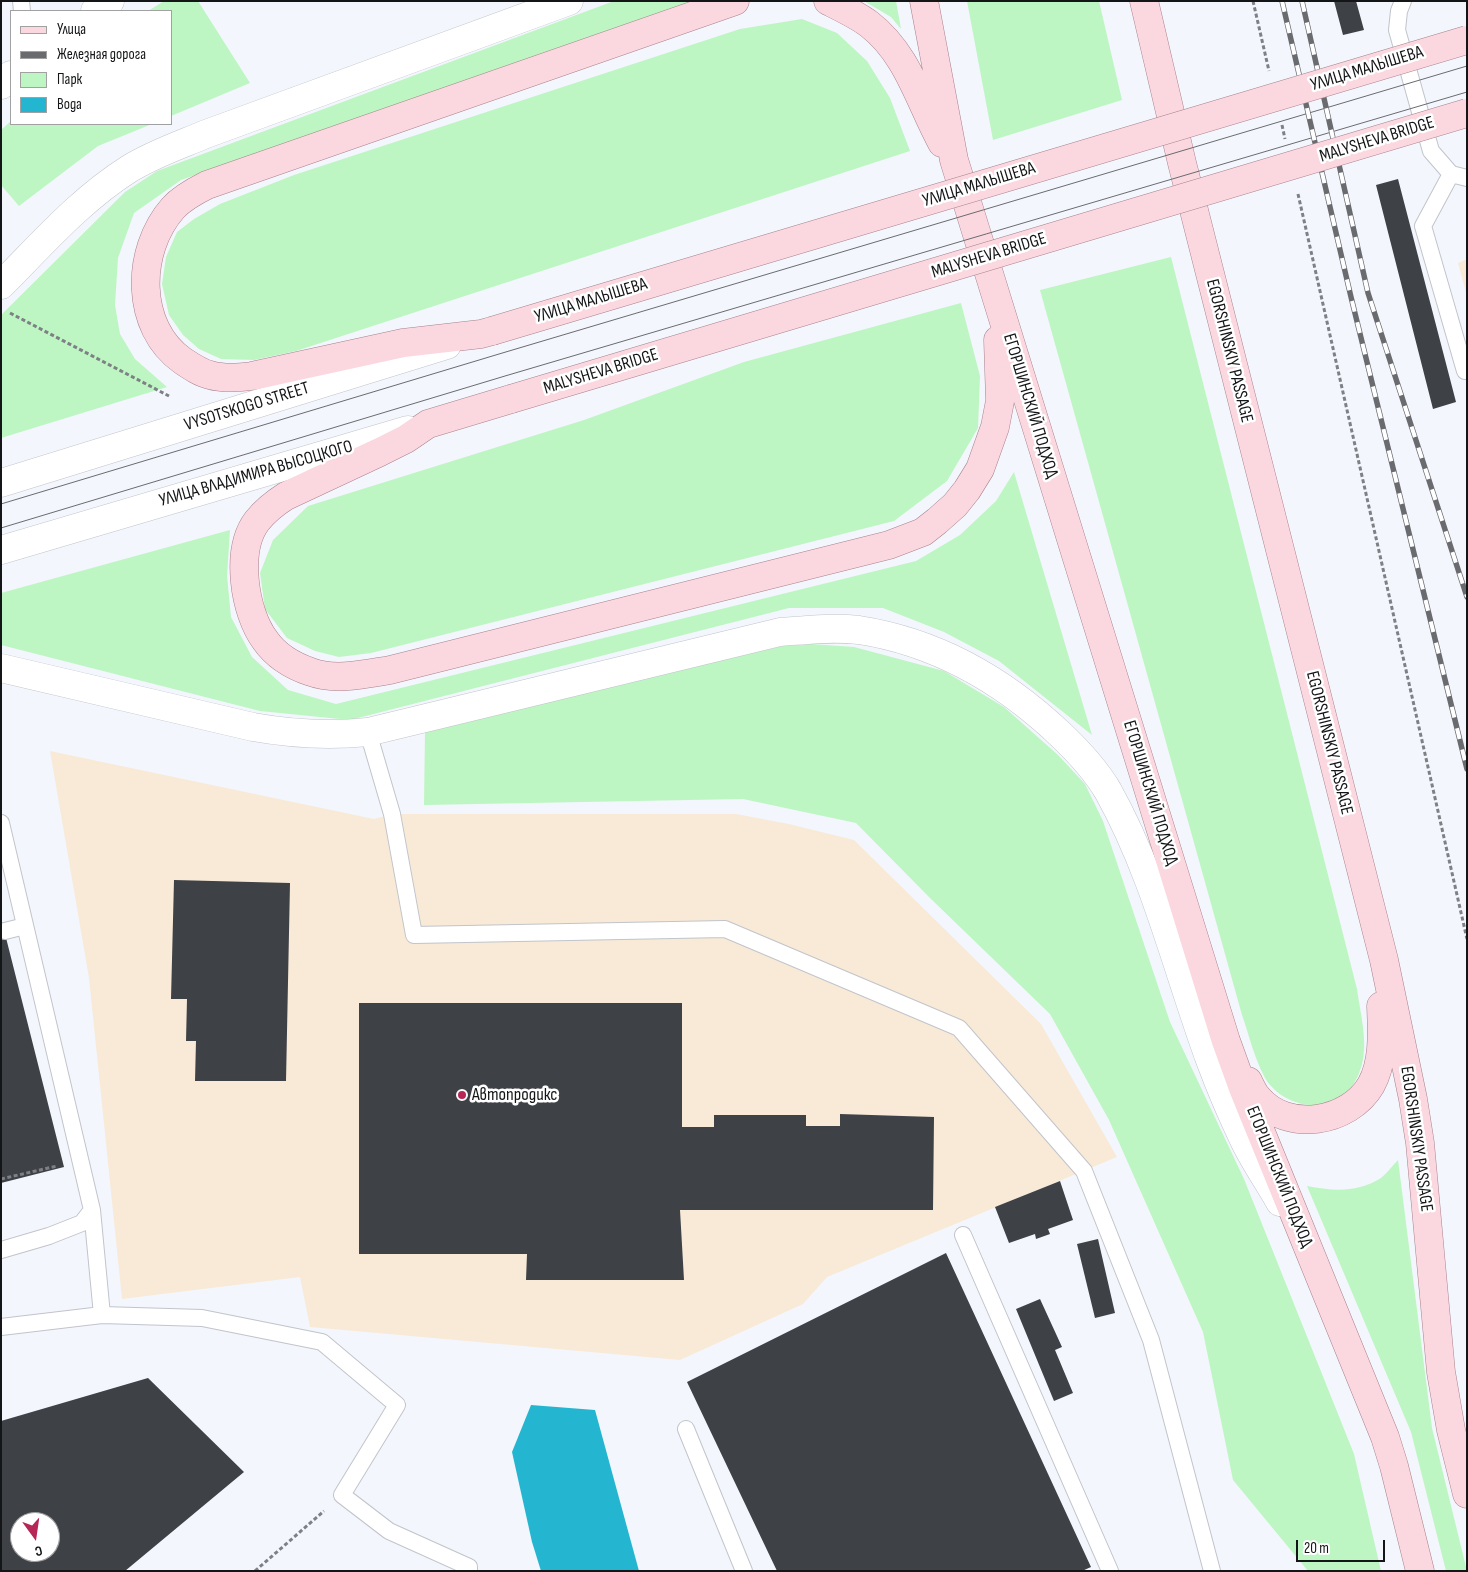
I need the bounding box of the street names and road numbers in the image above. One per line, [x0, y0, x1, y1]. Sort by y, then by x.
street label: УЛИЦА МАЛЫШЕВА [1308, 42, 1426, 96]
street label: MALYSHEVA BRIDGE [1317, 112, 1437, 168]
street label: УЛИЦА МАЛЫШЕВА [920, 158, 1038, 212]
street label: MALYSHEVA BRIDGE [929, 228, 1049, 284]
street label: УЛИЦА МАЛЫШЕВА [532, 274, 650, 328]
street label: EGORSHINSKIY PASSAGE [1201, 277, 1257, 425]
street label: ЕГОРШИНСКИЙ ПОДХОД [998, 331, 1062, 481]
street label: MALYSHEVA BRIDGE [541, 344, 661, 400]
street label: VYSOTSKOGO STREET [182, 378, 312, 436]
street label: УЛИЦА ВЛАДИМИРА ВЫСОЦКОГО [157, 436, 355, 512]
street label: EGORSHINSKIY PASSAGE [1301, 669, 1357, 817]
street label: ЕГОРШИНСКИЙ ПОДХОД [1118, 718, 1182, 868]
street label: EGORSHINSKIY PASSAGE [1395, 1065, 1437, 1213]
street label: ЕГОРШИНСКИЙ ПОДХОД [1241, 1103, 1317, 1251]

